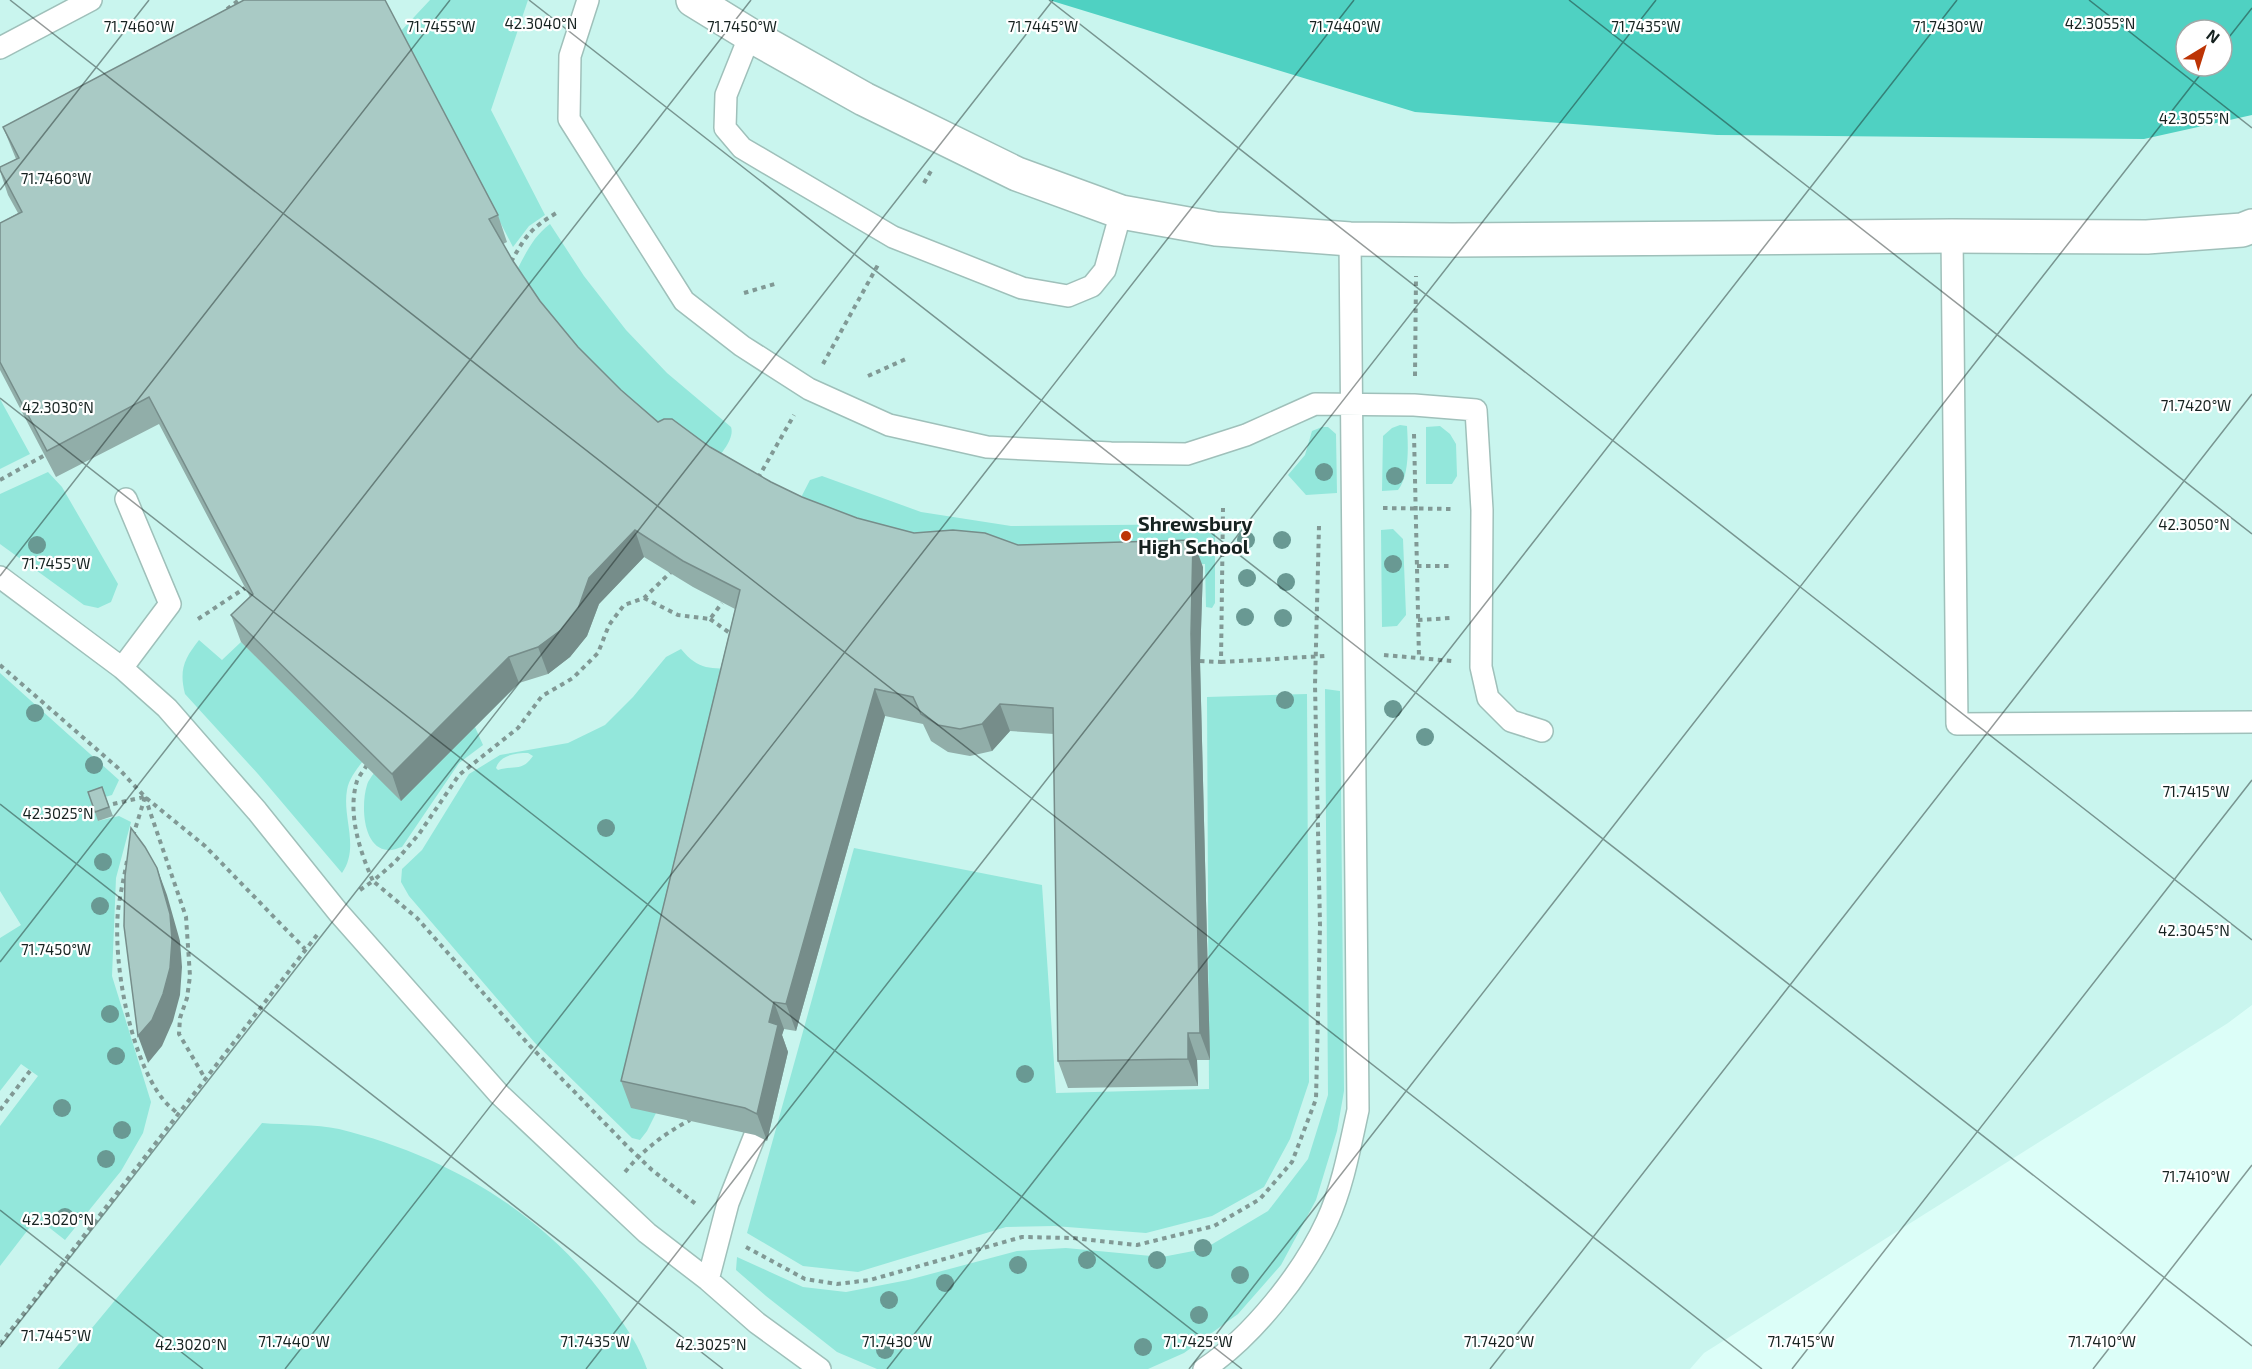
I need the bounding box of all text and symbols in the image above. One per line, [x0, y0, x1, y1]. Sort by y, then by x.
text: 42.3040°N [505, 14, 577, 32]
text: 42.3055°N [2065, 14, 2135, 32]
text: 71.7460°W [104, 17, 174, 35]
text: 71.7455°W [406, 17, 476, 35]
text: 71.7450°W [707, 17, 777, 35]
text: 71.7445°W [1008, 17, 1078, 35]
text: 71.7440°W [1309, 17, 1381, 35]
text: 71.7435°W [1611, 17, 1681, 35]
text: 71.7430°W [1913, 17, 1983, 35]
north arrow [2174, 18, 2234, 78]
text: N [2203, 25, 2224, 47]
text: 42.3055°N [2159, 109, 2229, 127]
text: 71.7460°W [21, 169, 91, 187]
text: 71.7420°W [2161, 396, 2231, 414]
text: 42.3030°N [22, 398, 94, 416]
place label: Shrewsbury High School [1138, 511, 1253, 558]
text: 42.3050°N [2158, 515, 2230, 533]
marker: Shrewsbury High School [1119, 529, 1133, 543]
text: 71.7455°W [21, 554, 91, 572]
text: 71.7415°W [2162, 782, 2230, 800]
text: 42.3025°N [23, 804, 93, 822]
text: 42.3045°N [2158, 921, 2230, 939]
text: 71.7450°W [21, 940, 91, 958]
text: 71.7410°W [2162, 1167, 2230, 1185]
text: 42.3020°N [22, 1210, 94, 1228]
text: 71.7445°W [21, 1326, 91, 1344]
text: 71.7440°W [258, 1332, 330, 1350]
text: 71.7435°W [560, 1332, 630, 1350]
text: 71.7430°W [862, 1332, 932, 1350]
text: 71.7425°W [1163, 1332, 1233, 1350]
text: 71.7420°W [1464, 1332, 1534, 1350]
text: 71.7415°W [1767, 1332, 1835, 1350]
text: 71.7410°W [2068, 1332, 2136, 1350]
text: 42.3020°N [155, 1335, 227, 1353]
text: 42.3025°N [676, 1335, 746, 1353]

